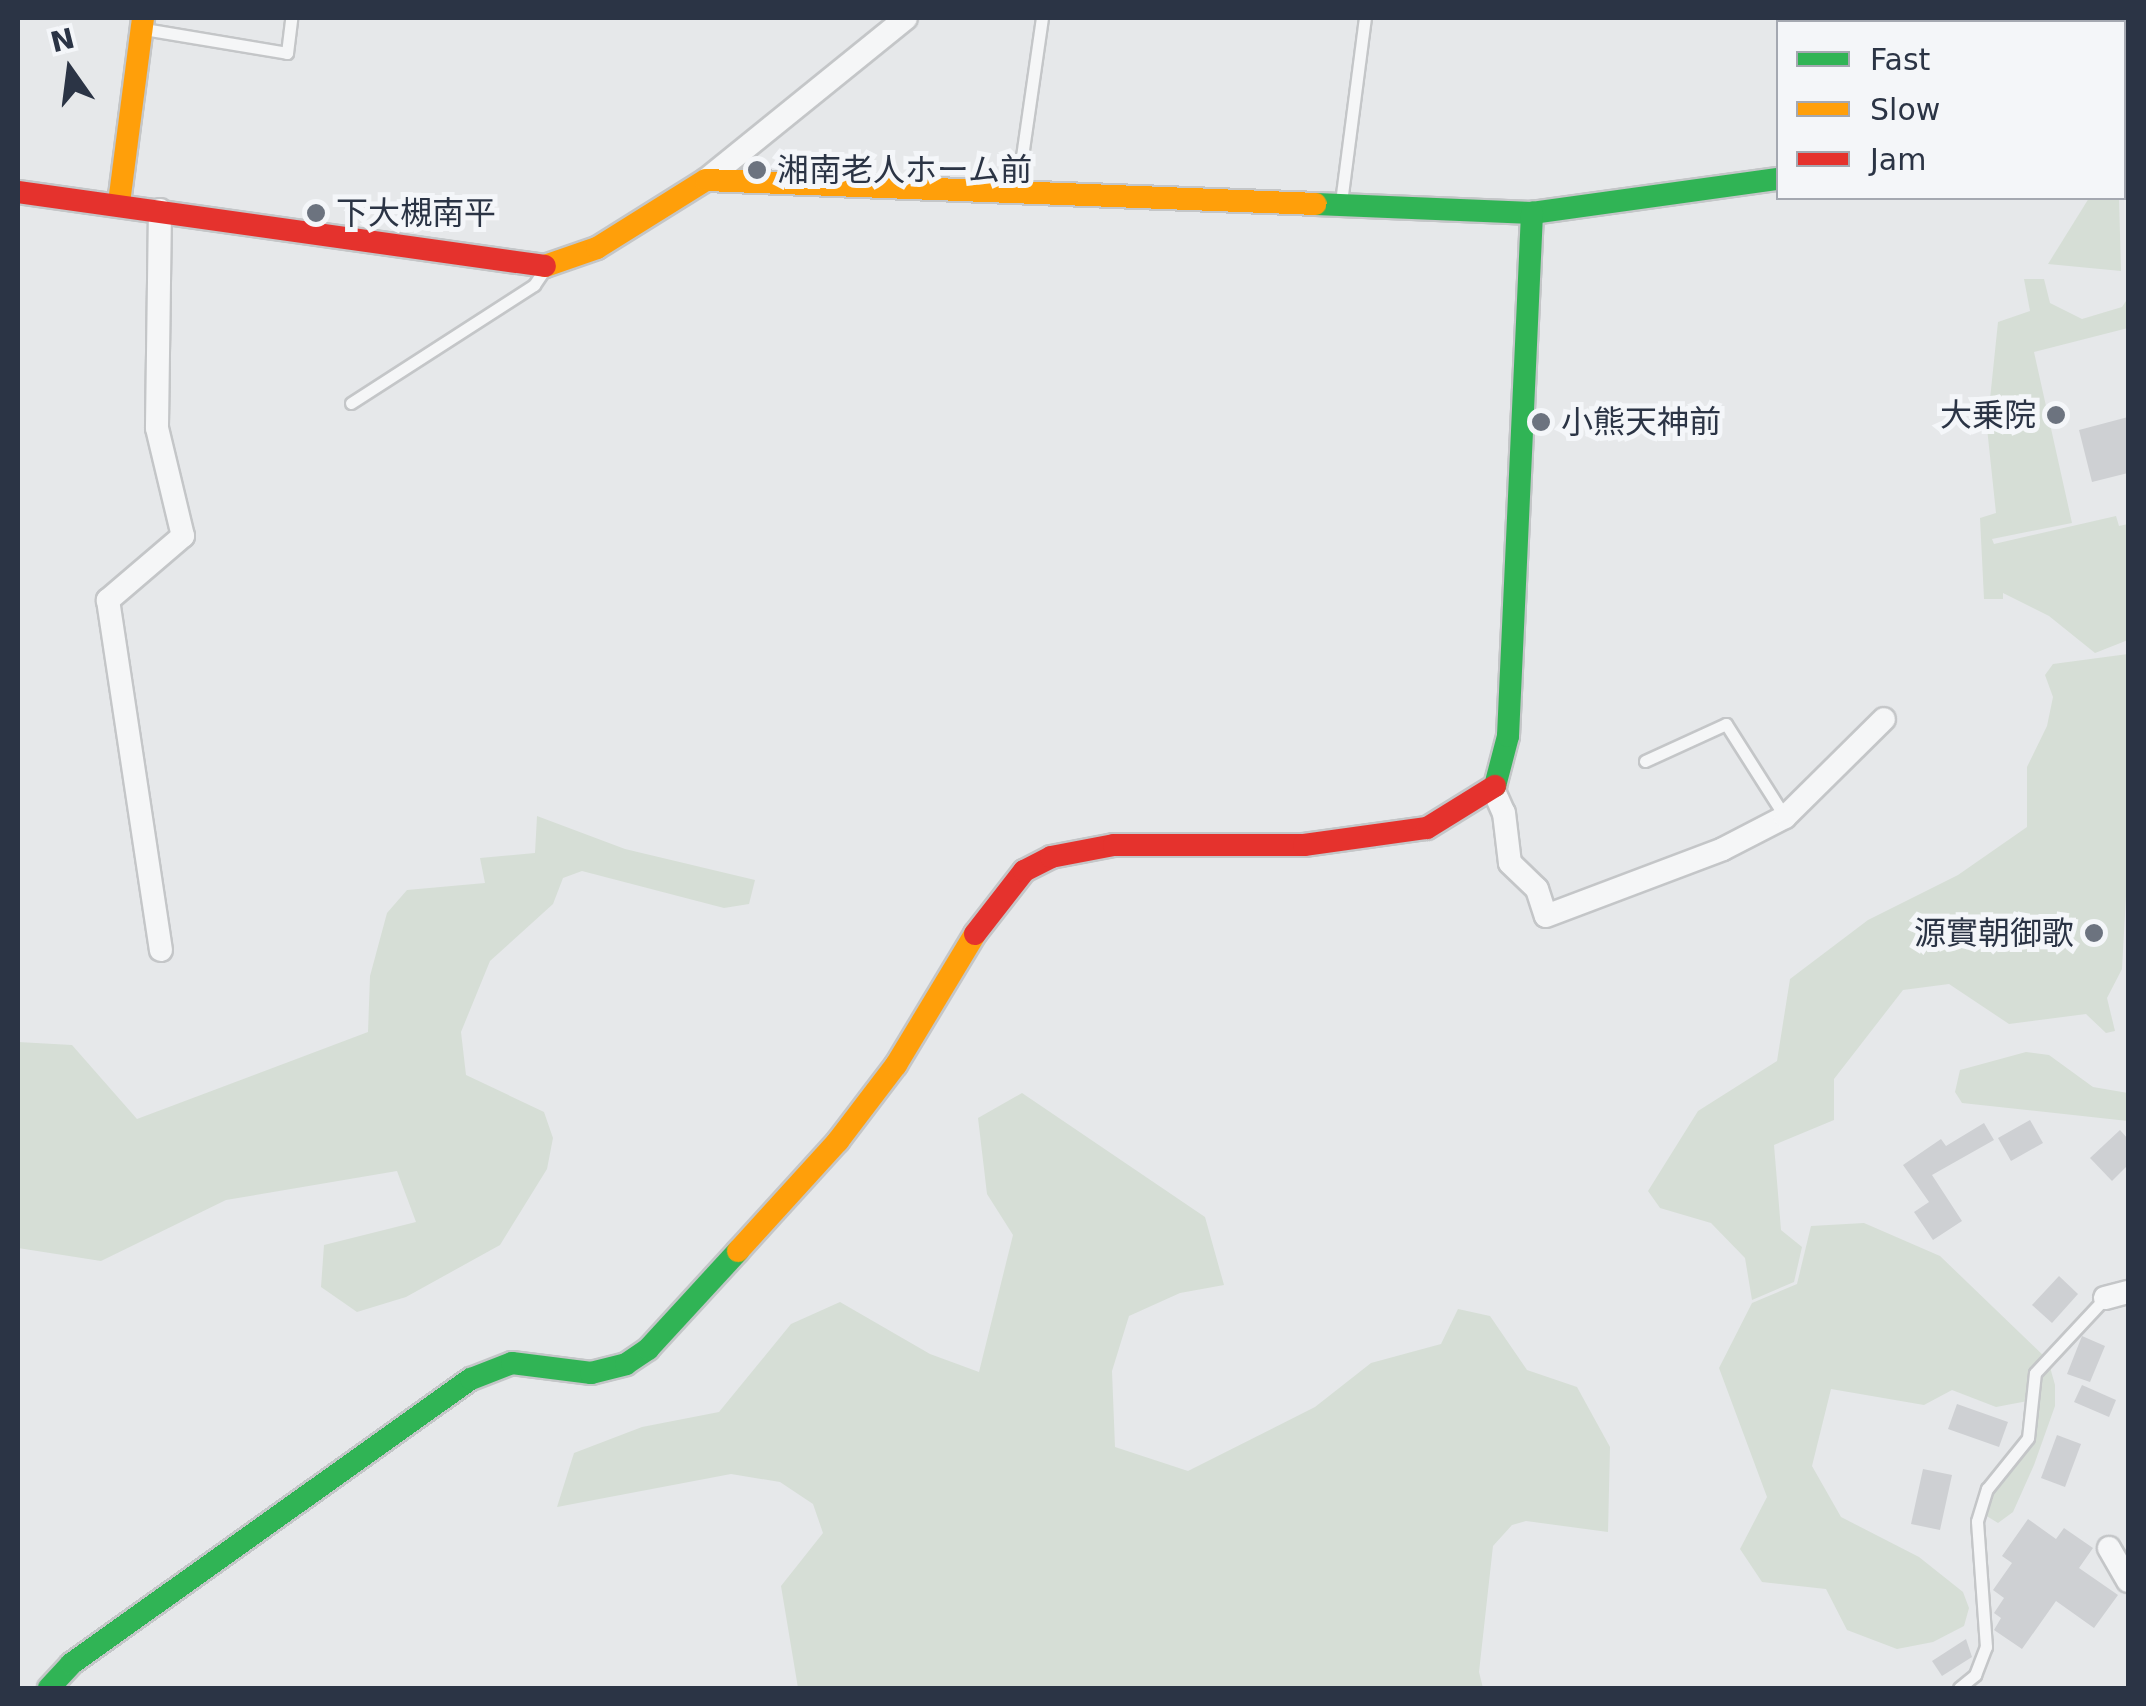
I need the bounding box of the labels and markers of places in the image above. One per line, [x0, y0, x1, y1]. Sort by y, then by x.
place label: 湘南老人ホーム前 [777, 151, 1033, 189]
marker: 湘南老人ホーム前 [746, 159, 768, 181]
place label: 下大槻南平 [336, 194, 496, 232]
marker: 下大槻南平 [305, 202, 327, 224]
place label: 大乗院 [1940, 396, 2036, 434]
place label: 小熊天神前 [1561, 403, 1721, 441]
marker: 大乗院 [2045, 404, 2067, 426]
marker: 小熊天神前 [1530, 411, 1552, 433]
place label: 源實朝御歌 [1914, 914, 2074, 952]
marker: 源實朝御歌 [2083, 922, 2105, 944]

